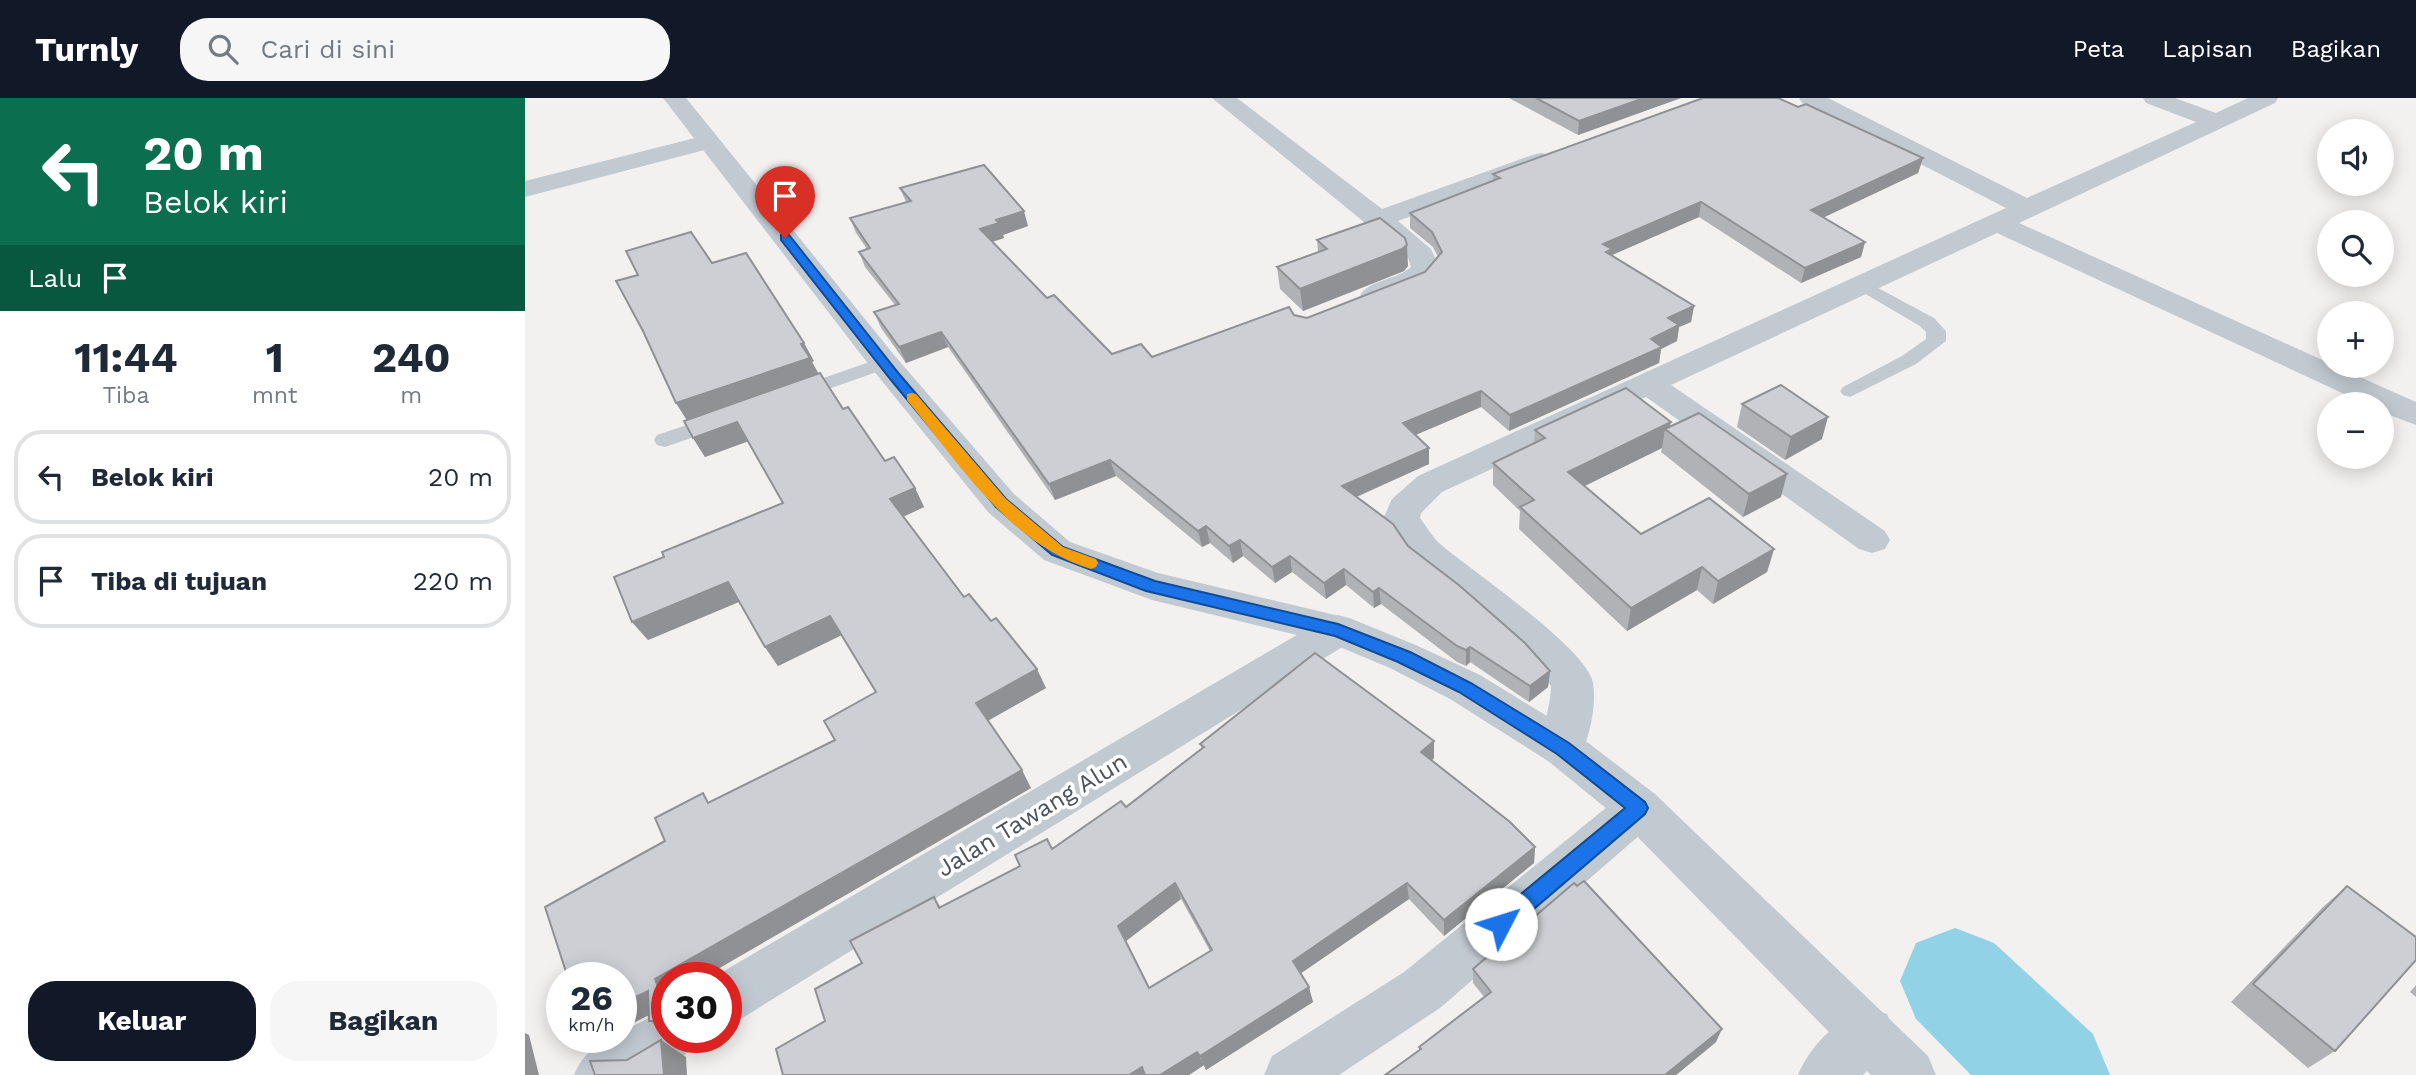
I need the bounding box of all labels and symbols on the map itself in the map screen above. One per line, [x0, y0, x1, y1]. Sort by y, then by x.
pin [755, 166, 815, 238]
street label: Jalan Tawang Alun [932, 747, 1132, 883]
position arrow [1464, 887, 1538, 961]
speed limit sign: 30 [651, 962, 742, 1053]

